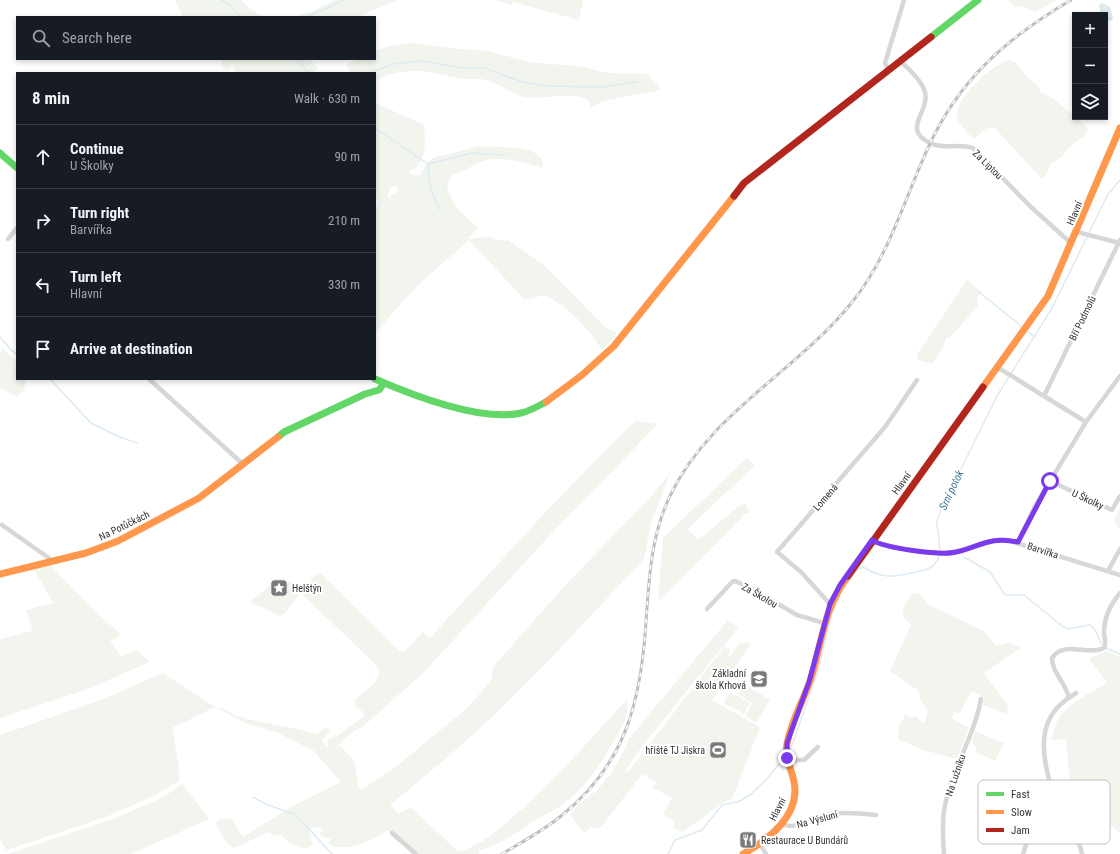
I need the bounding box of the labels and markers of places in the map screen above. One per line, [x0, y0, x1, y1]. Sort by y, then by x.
place icon: Helštýn [269, 578, 289, 598]
place label: Helštýn [292, 583, 322, 594]
place label: Základní škola Krhová [695, 668, 747, 691]
school or university icon: Základní škola Krhová [749, 669, 769, 689]
sports icon: hřiště TJ Jiskra [708, 740, 728, 760]
place label: hřiště TJ Jiskra [646, 745, 705, 756]
restaurant icon: Restaurace U Bundárů [738, 830, 758, 850]
place label: Restaurace U Bundárů [761, 835, 848, 846]

